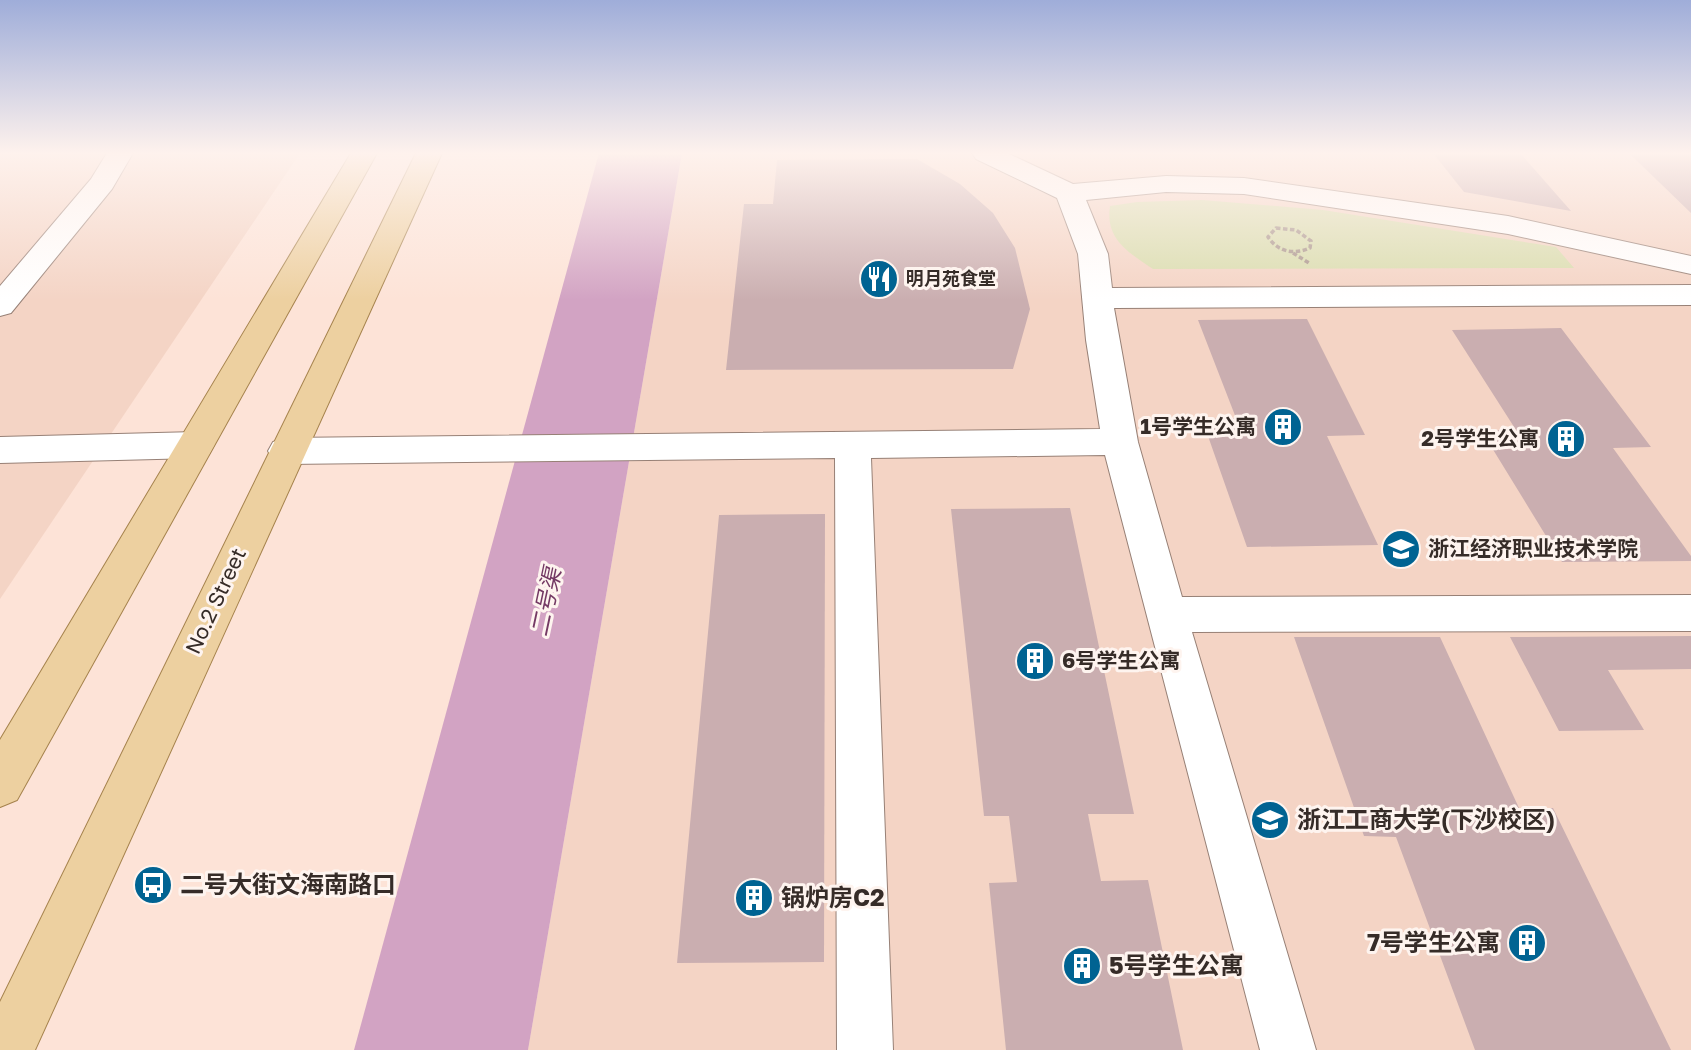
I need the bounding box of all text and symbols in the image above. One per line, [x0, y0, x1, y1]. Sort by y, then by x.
restaurant icon: 明月苑食堂 [858, 258, 900, 300]
place label: 明月苑食堂 [906, 267, 996, 289]
building icon: 1号学生公寓 [1262, 406, 1304, 448]
place label: 1号学生公寓 [1140, 413, 1256, 439]
building icon: 2号学生公寓 [1545, 418, 1587, 460]
place label: 2号学生公寓 [1421, 425, 1539, 451]
school or university icon: 浙江经济职业技术学院 [1380, 528, 1422, 570]
place label: 浙江经济职业技术学院 [1428, 535, 1638, 561]
street label: No.2 Street [179, 543, 251, 658]
water label: 二号渠 [524, 562, 567, 638]
building icon: 6号学生公寓 [1014, 640, 1056, 682]
place label: 6号学生公寓 [1062, 647, 1180, 673]
school or university icon: 浙江工商大学(下沙校区) [1249, 799, 1291, 841]
place label: 浙江工商大学(下沙校区) [1297, 804, 1555, 833]
bus stop icon: 二号大街文海南路口 [132, 864, 174, 906]
place label: 二号大街文海南路口 [180, 869, 396, 898]
building icon: 锅炉房C2 [733, 877, 775, 919]
place label: 锅炉房C2 [781, 882, 885, 911]
building icon: 7号学生公寓 [1506, 922, 1548, 964]
place label: 7号学生公寓 [1367, 927, 1500, 956]
building icon: 5号学生公寓 [1061, 945, 1103, 987]
place label: 5号学生公寓 [1109, 950, 1244, 979]

